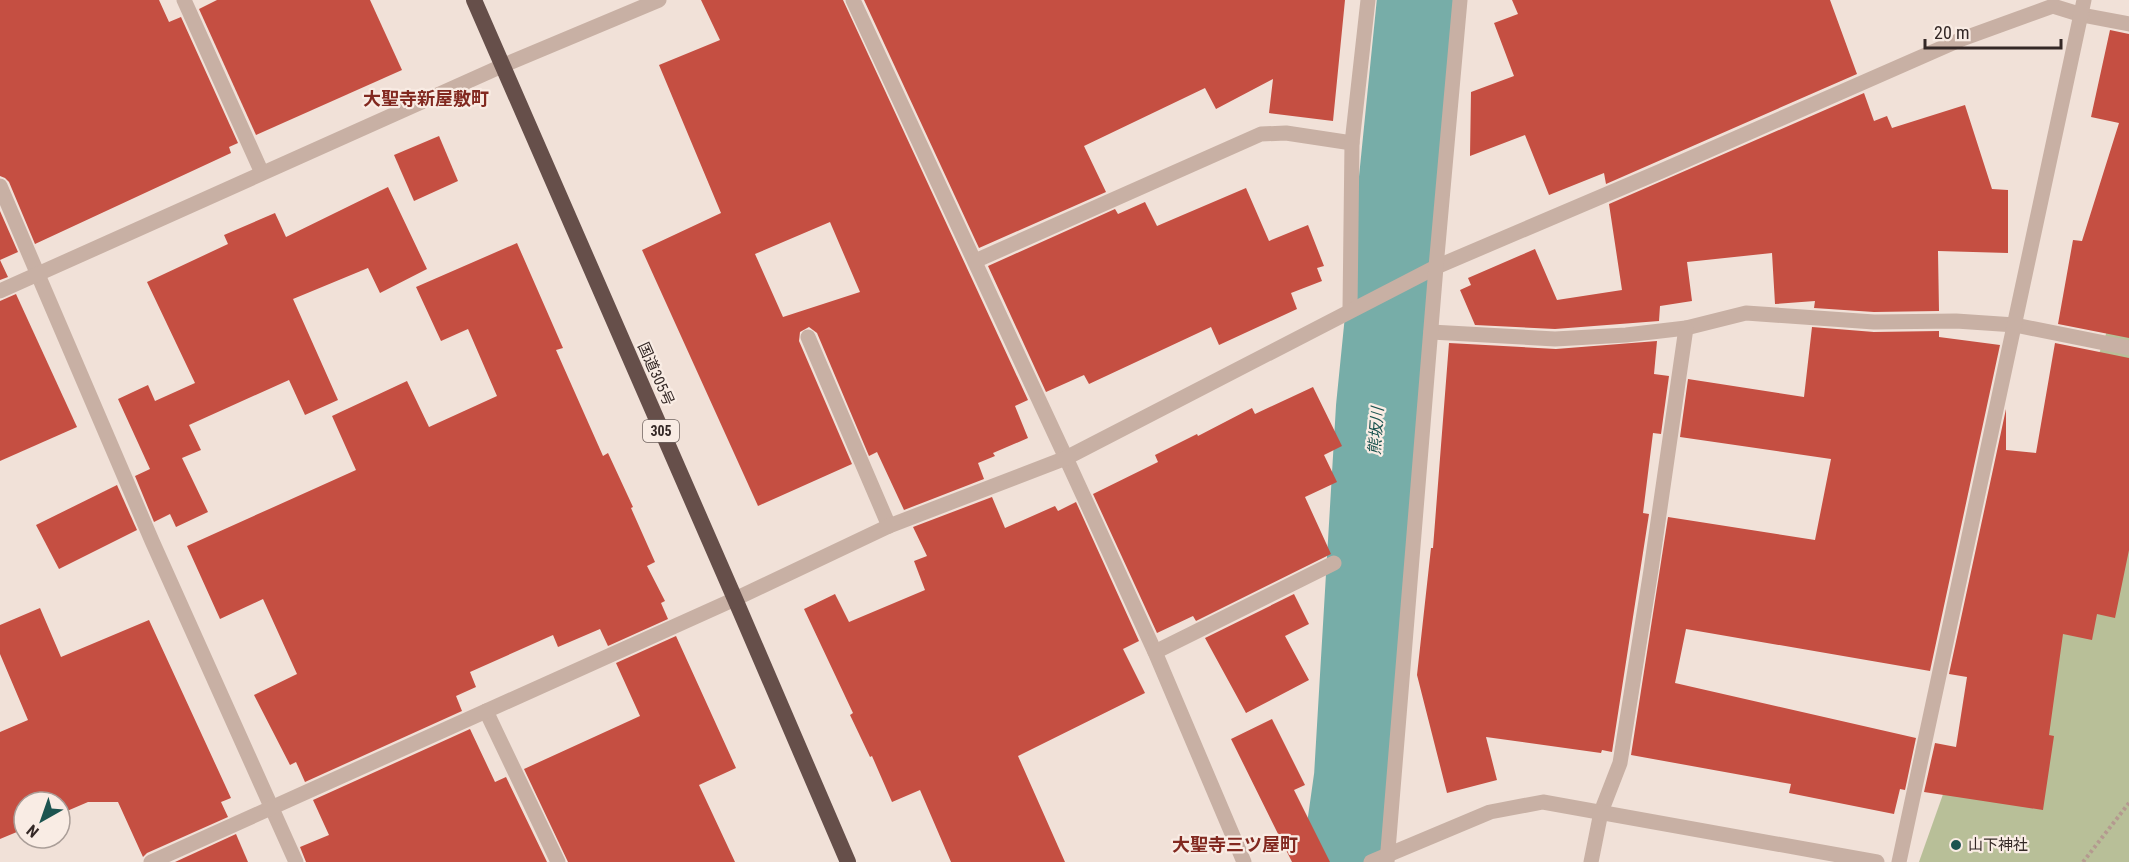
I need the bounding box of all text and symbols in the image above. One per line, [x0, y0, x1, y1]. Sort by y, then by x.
scale bar [1925, 12, 2062, 50]
text: 20 m [1934, 22, 1969, 43]
district label: 大聖寺新屋敷町 [363, 88, 489, 109]
street label: 国道305号 [634, 340, 678, 408]
water label: 熊坂川 [1365, 404, 1387, 456]
road number: 305 [643, 420, 679, 442]
north arrow [12, 790, 72, 850]
text: N [23, 821, 43, 842]
district label: 大聖寺三ツ屋町 [1172, 834, 1298, 855]
place label: 山下神社 [1968, 836, 2028, 854]
marker: 山下神社 [1949, 838, 1963, 852]

